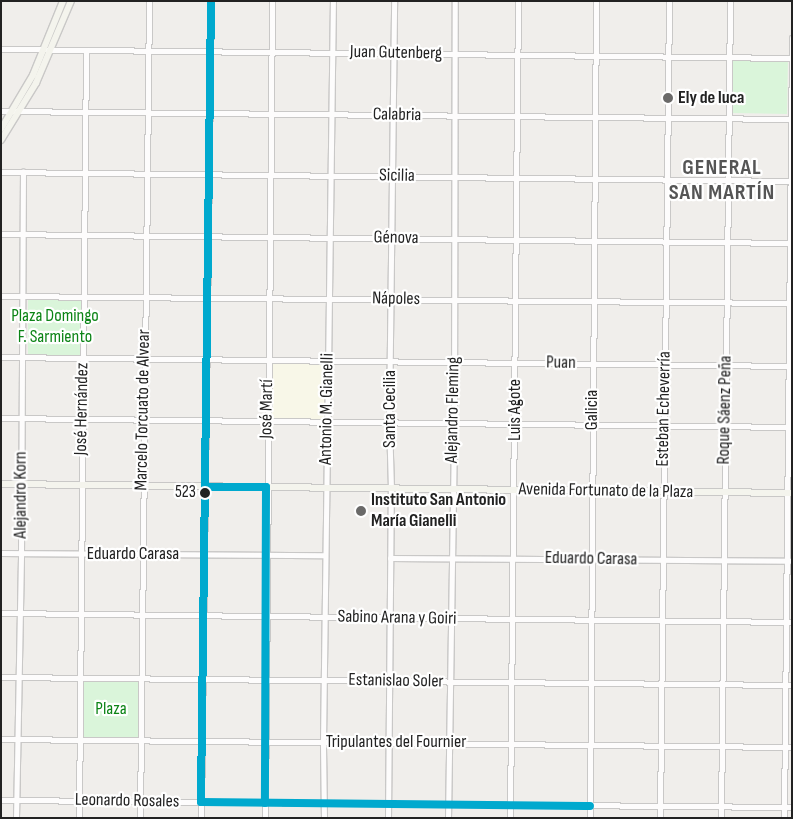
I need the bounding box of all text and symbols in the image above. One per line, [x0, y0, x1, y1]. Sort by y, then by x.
street label: Juan Gutenberg [350, 41, 442, 65]
place label: Ely de luca [678, 87, 744, 109]
marker: Ely de luca [662, 92, 674, 104]
street label: Calabria [373, 104, 421, 126]
district label: GENERAL SAN MARTÍN [667, 154, 777, 205]
street label: Sicilia [379, 165, 415, 187]
street label: Génova [373, 227, 419, 249]
street label: Nápoles [372, 288, 420, 310]
park label: Plaza Domingo F. Sarmiento [11, 306, 99, 348]
street label: Marcelo Torcuato de Alvear [131, 329, 155, 491]
street label: Esteban Echeverría [652, 351, 676, 467]
street label: Puan [546, 352, 576, 374]
street label: Antonio M. Gianelli [315, 353, 339, 465]
street label: Roque Sáenz Peña [713, 355, 737, 465]
street label: Alejandro Fleming [441, 357, 465, 463]
street label: José Hernández [70, 362, 94, 456]
street label: Santa Cecilia [379, 370, 401, 448]
street label: José Martí [256, 379, 278, 439]
street label: Luis Agote [504, 379, 526, 441]
street label: Galicia [581, 390, 603, 430]
street label: Alejandro Korn [10, 451, 32, 539]
street label: Avenida Fortunato de la Plaza [518, 479, 694, 503]
place label: 523 [175, 483, 196, 503]
marker: 523 [200, 488, 210, 498]
place label: Instituto San Antonio María Gianelli [371, 490, 506, 532]
marker: Instituto San Antonio María Gianelli [355, 505, 367, 517]
street label: Eduardo Carasa [87, 543, 179, 565]
street label: Eduardo Carasa [545, 547, 637, 571]
street label: Sabino Arana y Goiri [337, 606, 457, 630]
street label: Estanislao Soler [348, 669, 444, 693]
park label: Plaza [95, 698, 127, 720]
street label: Tripulantes del Fournier [326, 731, 466, 753]
street label: Leonardo Rosales [75, 789, 179, 813]

